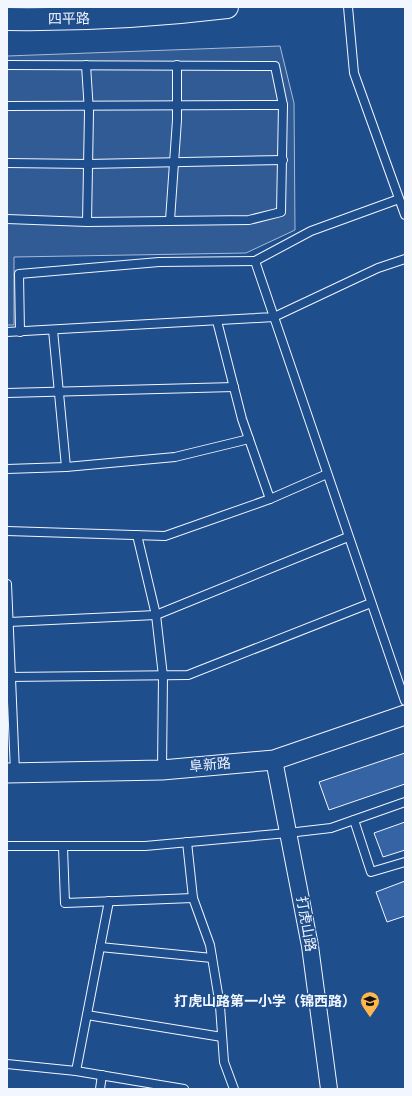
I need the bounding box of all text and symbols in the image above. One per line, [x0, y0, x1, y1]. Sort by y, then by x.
street label: 四平路 [48, 9, 90, 29]
street label: 阜新路 [188, 754, 232, 776]
street label: 打虎山路 [292, 895, 320, 953]
school or university icon: 打虎山路第一小学（锦西路） [359, 990, 381, 1018]
place label: 打虎山路第一小学（锦西路） [174, 992, 356, 1011]

